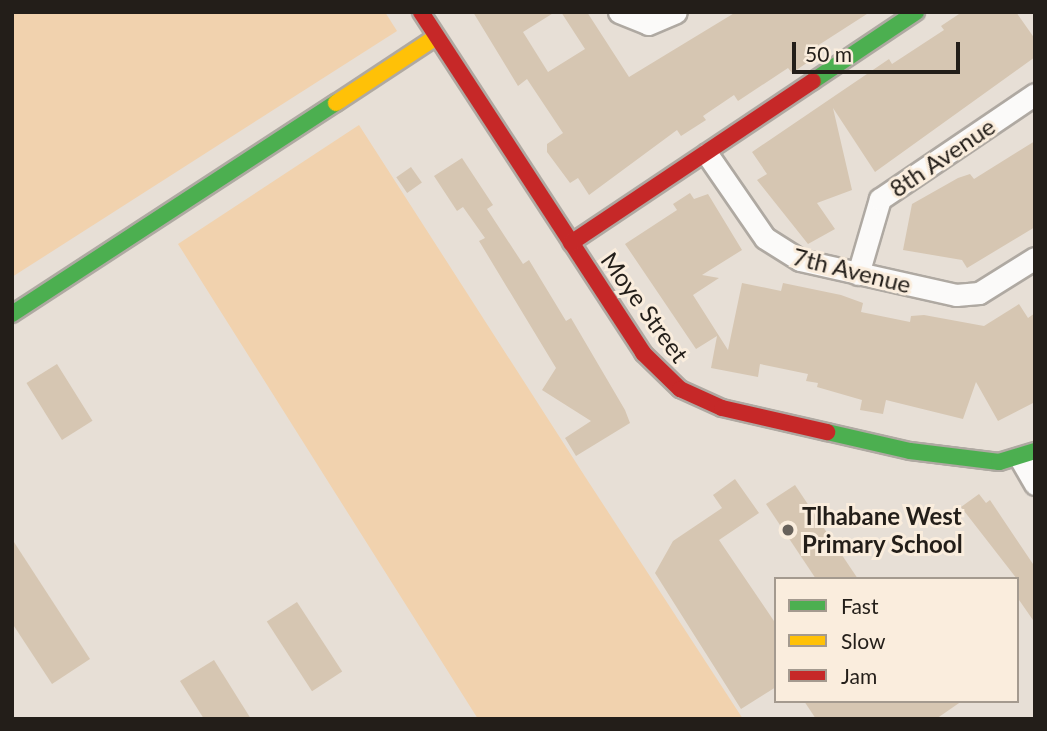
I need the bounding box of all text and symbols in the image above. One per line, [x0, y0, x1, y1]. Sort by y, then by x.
scale bar [795, 28, 963, 72]
text: 50 m [805, 41, 852, 66]
street label: 8th Avenue [884, 111, 1000, 203]
street label: 7th Avenue [790, 241, 914, 299]
street label: Moye Street [595, 246, 695, 368]
place label: Tlhabane West Primary School [802, 502, 963, 558]
marker: Tlhabane West Primary School [780, 522, 796, 538]
legend [774, 577, 1019, 703]
text: Fast [841, 593, 878, 618]
text: Slow [841, 628, 885, 653]
text: Jam [841, 663, 877, 688]

